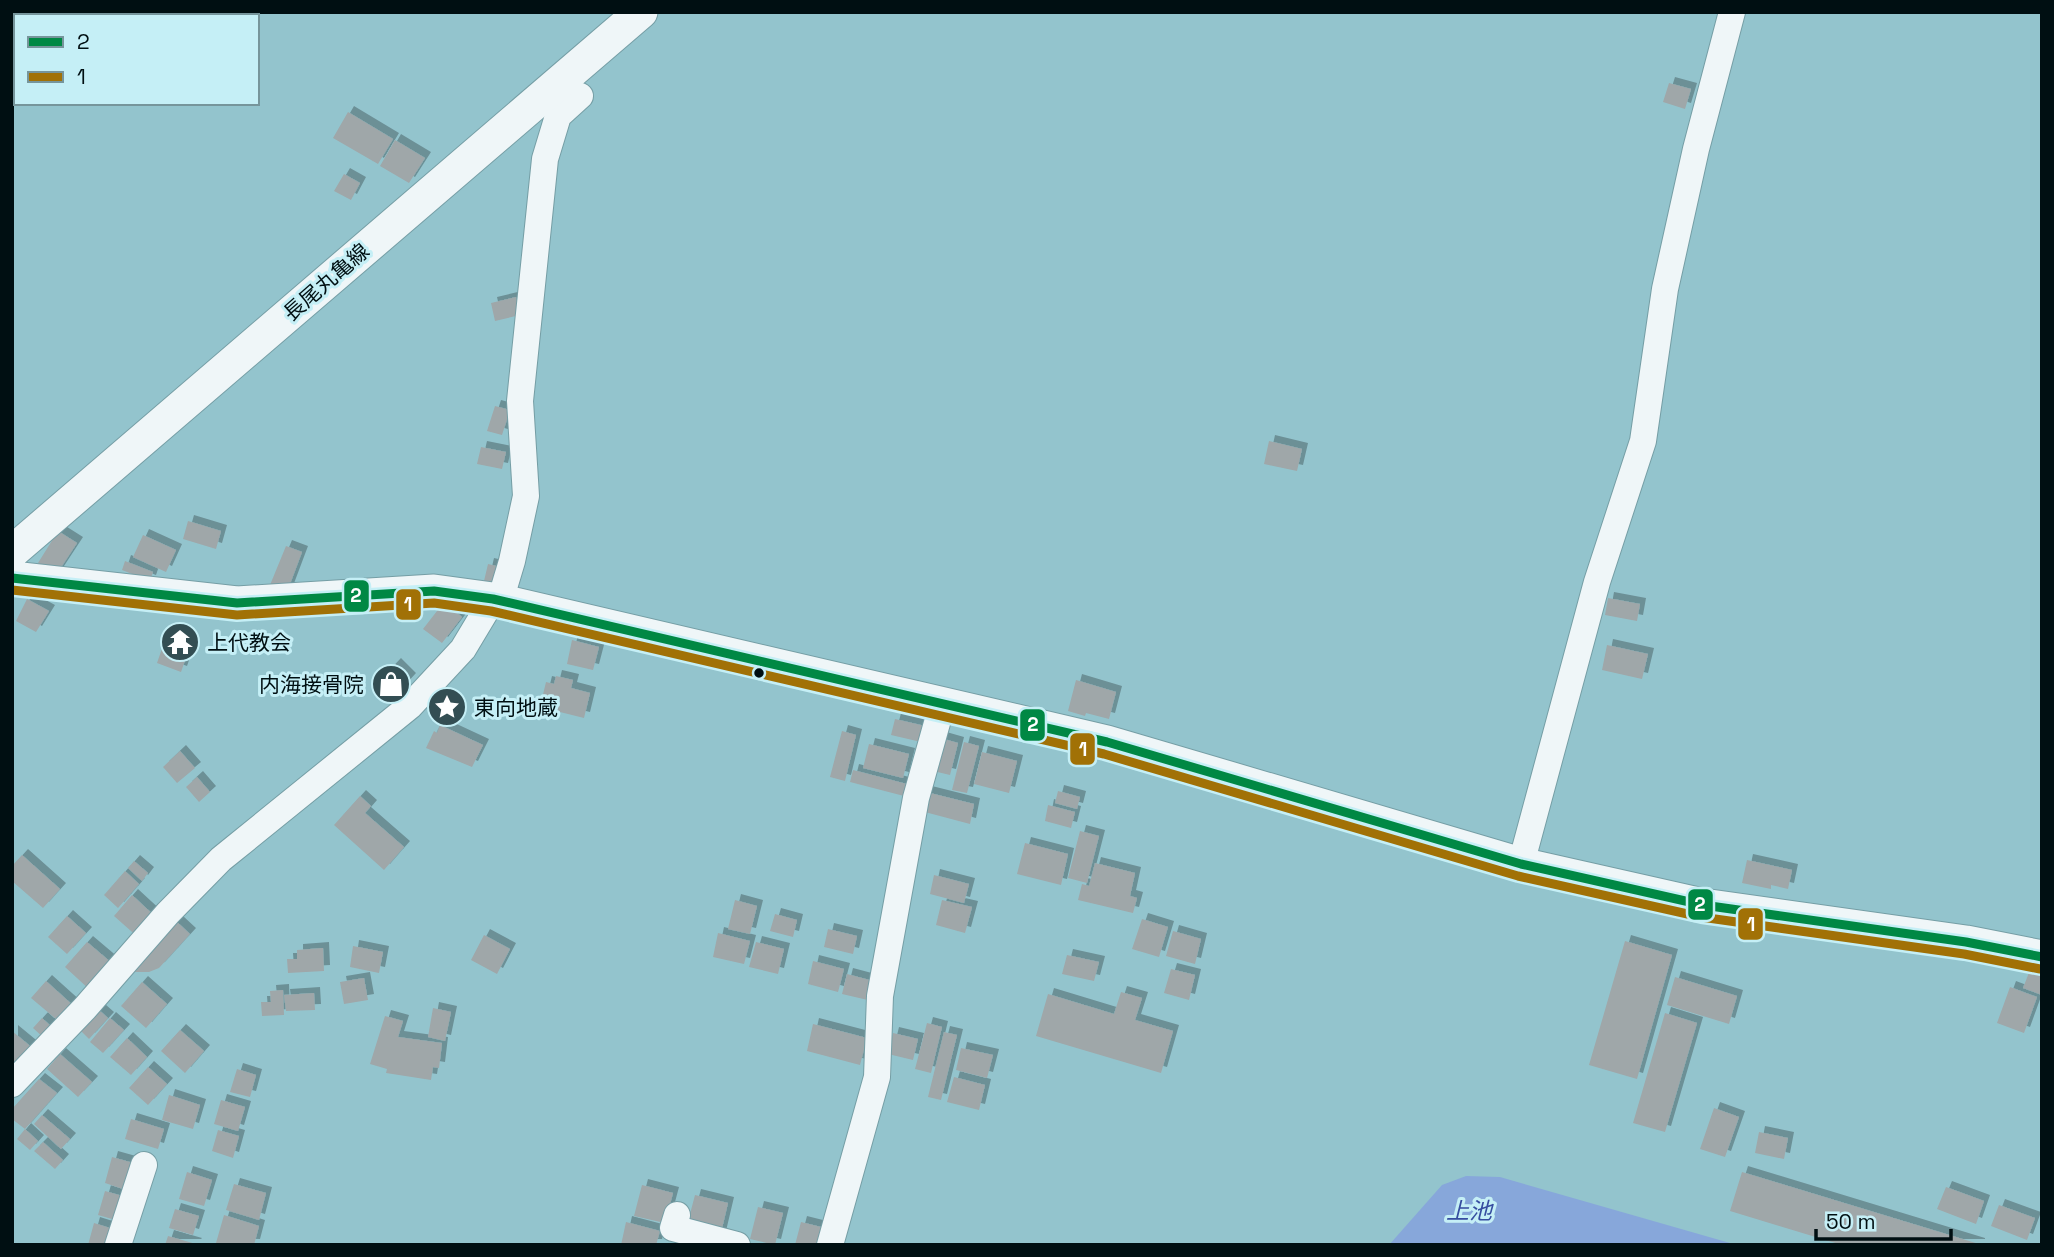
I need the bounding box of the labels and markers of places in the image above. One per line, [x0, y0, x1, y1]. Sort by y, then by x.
temple icon: 上代教会 [159, 621, 201, 663]
place label: 上代教会 [207, 629, 291, 656]
shop icon: 内海接骨院 [370, 663, 412, 705]
unlabelled marker [752, 666, 766, 680]
place label: 内海接骨院 [259, 671, 364, 698]
place icon: 東向地蔵 [426, 686, 468, 728]
place label: 東向地蔵 [474, 694, 558, 721]

